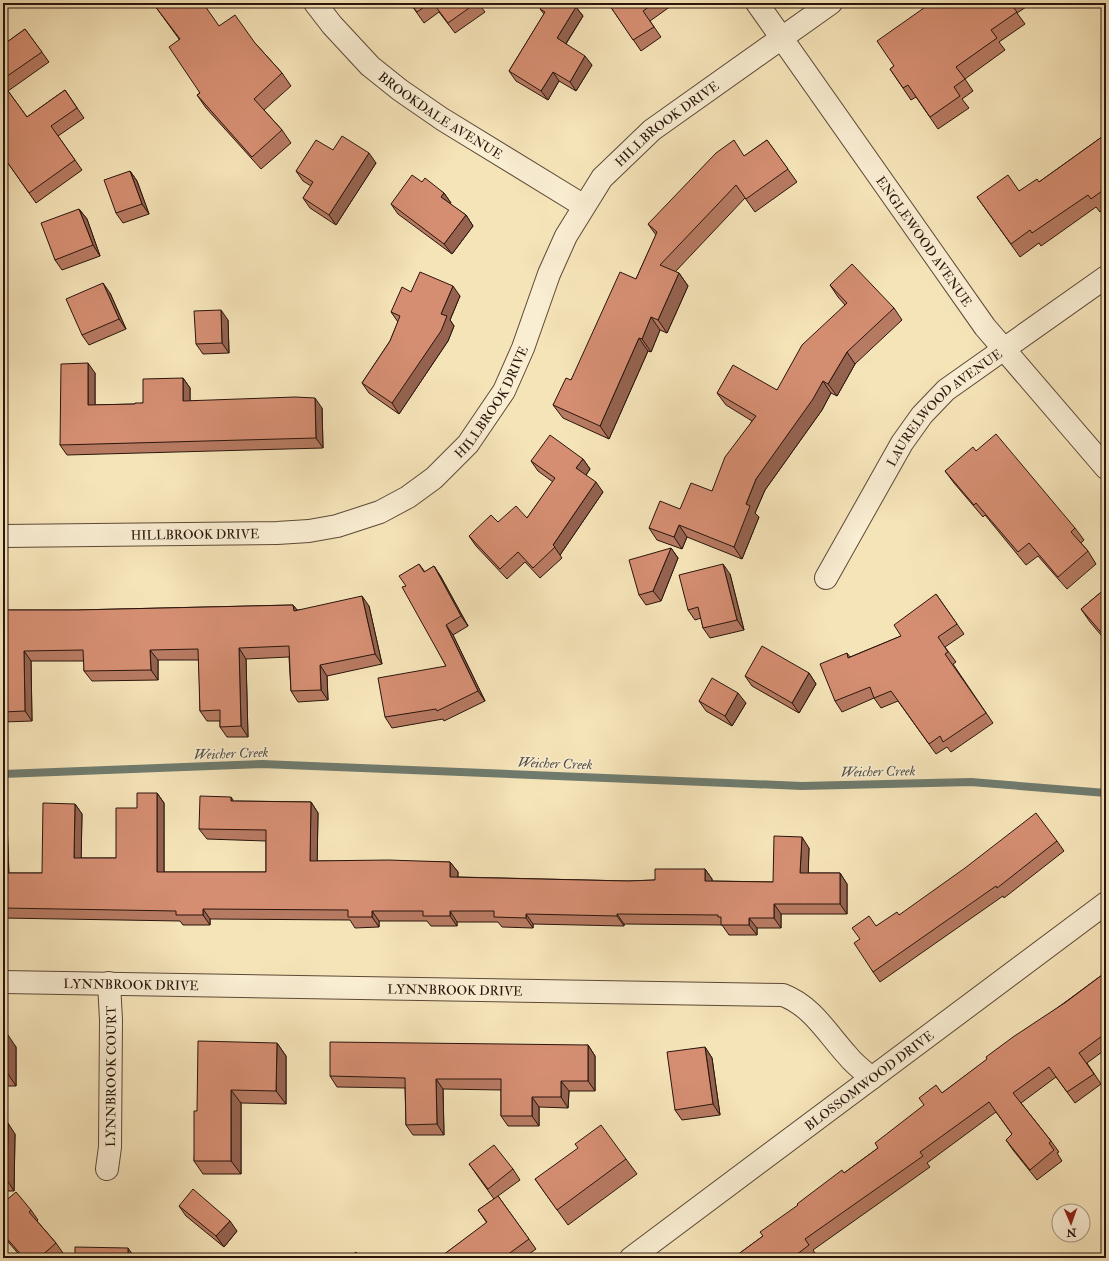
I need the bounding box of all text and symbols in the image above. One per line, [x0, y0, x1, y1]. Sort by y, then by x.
street label: BROOKDALE AVENUE [375, 69, 505, 163]
street label: HILLBROOK DRIVE [612, 78, 722, 170]
street label: ENGLEWOOD AVENUE [872, 173, 975, 310]
street label: HILLBROOK DRIVE [452, 344, 532, 462]
street label: LAURELWOOD AVENUE [883, 346, 1005, 469]
street label: HILLBROOK DRIVE [131, 526, 259, 544]
water label: Weicher Creek [193, 744, 269, 763]
water label: Weicher Creek [517, 754, 593, 773]
water label: Weicher Creek [840, 762, 916, 781]
street label: LYNNBROOK DRIVE [63, 976, 199, 994]
street label: LYNNBROOK DRIVE [387, 981, 523, 1000]
street label: LYNNBROOK COURT [103, 1005, 120, 1147]
street label: BLOSSOMWOOD DRIVE [802, 1028, 937, 1134]
north arrow [1051, 1203, 1091, 1243]
text: N [1065, 1226, 1077, 1239]

